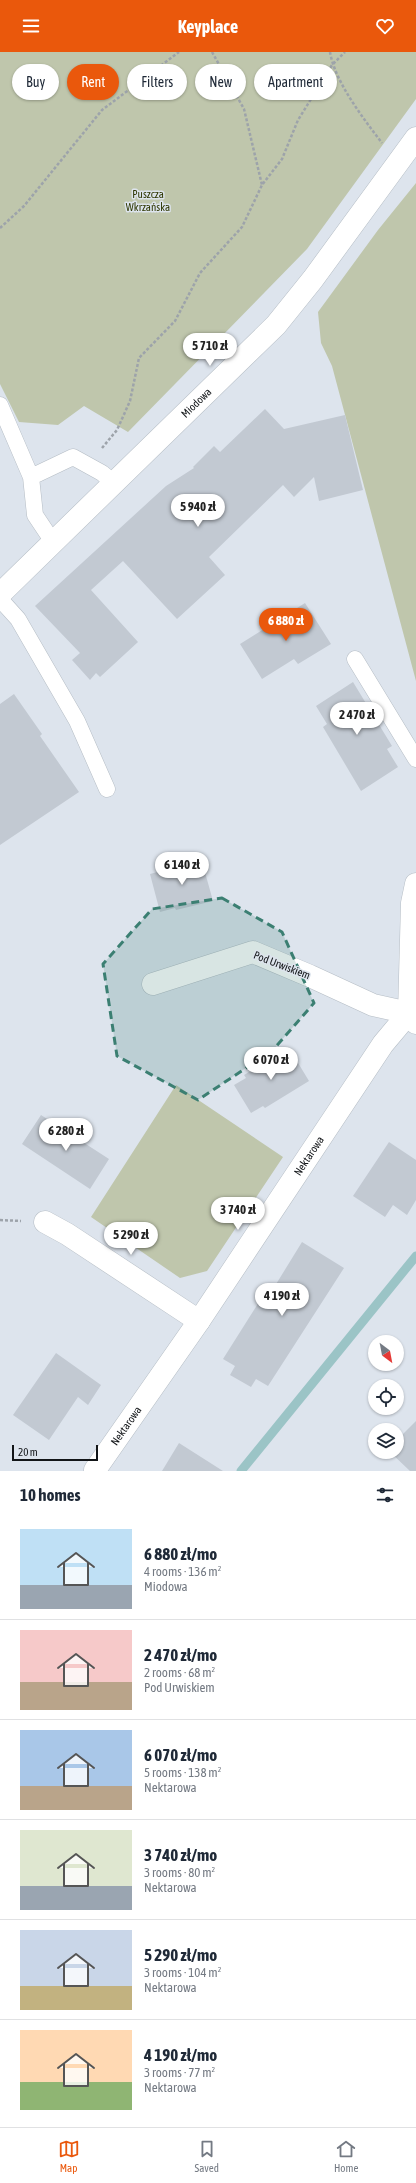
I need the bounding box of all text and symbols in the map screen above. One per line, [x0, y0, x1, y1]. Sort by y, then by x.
icon: menu [20, 15, 42, 37]
icon: heart [374, 15, 396, 37]
text: Keyplace [178, 16, 238, 37]
chip: Buy [12, 64, 59, 100]
chip: Rent [67, 64, 119, 100]
chip: Filters [127, 64, 187, 100]
chip: New [195, 64, 246, 100]
chip: Apartment [254, 64, 337, 100]
park label: Puszcza Wkrzańska [126, 188, 170, 213]
pin: 5 710 zł [169, 333, 251, 367]
text: 5 710 zł [192, 338, 228, 353]
street label: Miodowa [179, 386, 214, 420]
pin: 5 940 zł [157, 494, 239, 528]
text: 5 940 zł [180, 499, 216, 514]
pin: 6 880 zł [245, 608, 327, 642]
text: 6 880 zł [268, 613, 304, 628]
pin: 2 470 zł [316, 702, 398, 736]
text: 2 470 zł [339, 707, 375, 722]
pin: 6 140 zł [141, 852, 223, 886]
text: 6 140 zł [164, 857, 200, 872]
street label: Pod Urwiskiem [252, 949, 312, 981]
pin: 6 070 zł [230, 1047, 312, 1081]
text: 6 070 zł [253, 1052, 289, 1067]
pin: 6 280 zł [25, 1118, 107, 1152]
text: 6 280 zł [48, 1123, 84, 1138]
street label: Nektarowa [291, 1134, 326, 1178]
pin: 3 740 zł [197, 1197, 279, 1231]
text: 3 740 zł [220, 1202, 256, 1217]
pin: 5 290 zł [90, 1222, 172, 1256]
text: 5 290 zł [113, 1227, 149, 1242]
pin: 4 190 zł [241, 1283, 323, 1317]
text: 4 190 zł [264, 1288, 300, 1303]
north arrow [368, 1335, 404, 1371]
map controls [368, 1335, 404, 1459]
button: locate [368, 1379, 404, 1415]
street label: Nektarowa [108, 1404, 144, 1447]
button: layers [368, 1423, 404, 1459]
scale bar [12, 1443, 98, 1462]
text: 20 m [18, 1446, 38, 1458]
icon: filters [374, 1484, 396, 1506]
text: 10 homes [20, 1485, 81, 1505]
text: 6 880 zł/mo [144, 1544, 217, 1564]
icon: home [52, 1545, 100, 1593]
text: 4 rooms · 136 m² [144, 1564, 221, 1579]
text: Miodowa [144, 1579, 188, 1594]
text: 2 470 zł/mo [144, 1645, 217, 1665]
icon: home [52, 1646, 100, 1694]
text: 2 rooms · 68 m² [144, 1665, 215, 1680]
text: Pod Urwiskiem [144, 1680, 215, 1695]
text: 6 070 zł/mo [144, 1745, 217, 1765]
icon: home [52, 1746, 100, 1794]
text: 5 rooms · 138 m² [144, 1765, 221, 1780]
text: Nektarowa [144, 1780, 197, 1795]
text: 3 740 zł/mo [144, 1845, 217, 1865]
icon: home [52, 1846, 100, 1894]
text: 3 rooms · 80 m² [144, 1865, 215, 1880]
text: Nektarowa [144, 1880, 197, 1895]
text: 5 290 zł/mo [144, 1945, 217, 1965]
icon: home [52, 1946, 100, 1994]
text: 3 rooms · 104 m² [144, 1965, 221, 1980]
text: Nektarowa [144, 1980, 197, 1995]
text: 4 190 zł/mo [144, 2045, 217, 2065]
icon: home [52, 2046, 100, 2094]
text: 3 rooms · 77 m² [144, 2065, 215, 2080]
text: Nektarowa [144, 2080, 197, 2095]
tab: Map [58, 2138, 80, 2174]
tab: Saved [195, 2138, 219, 2174]
tab: Home [334, 2138, 358, 2174]

